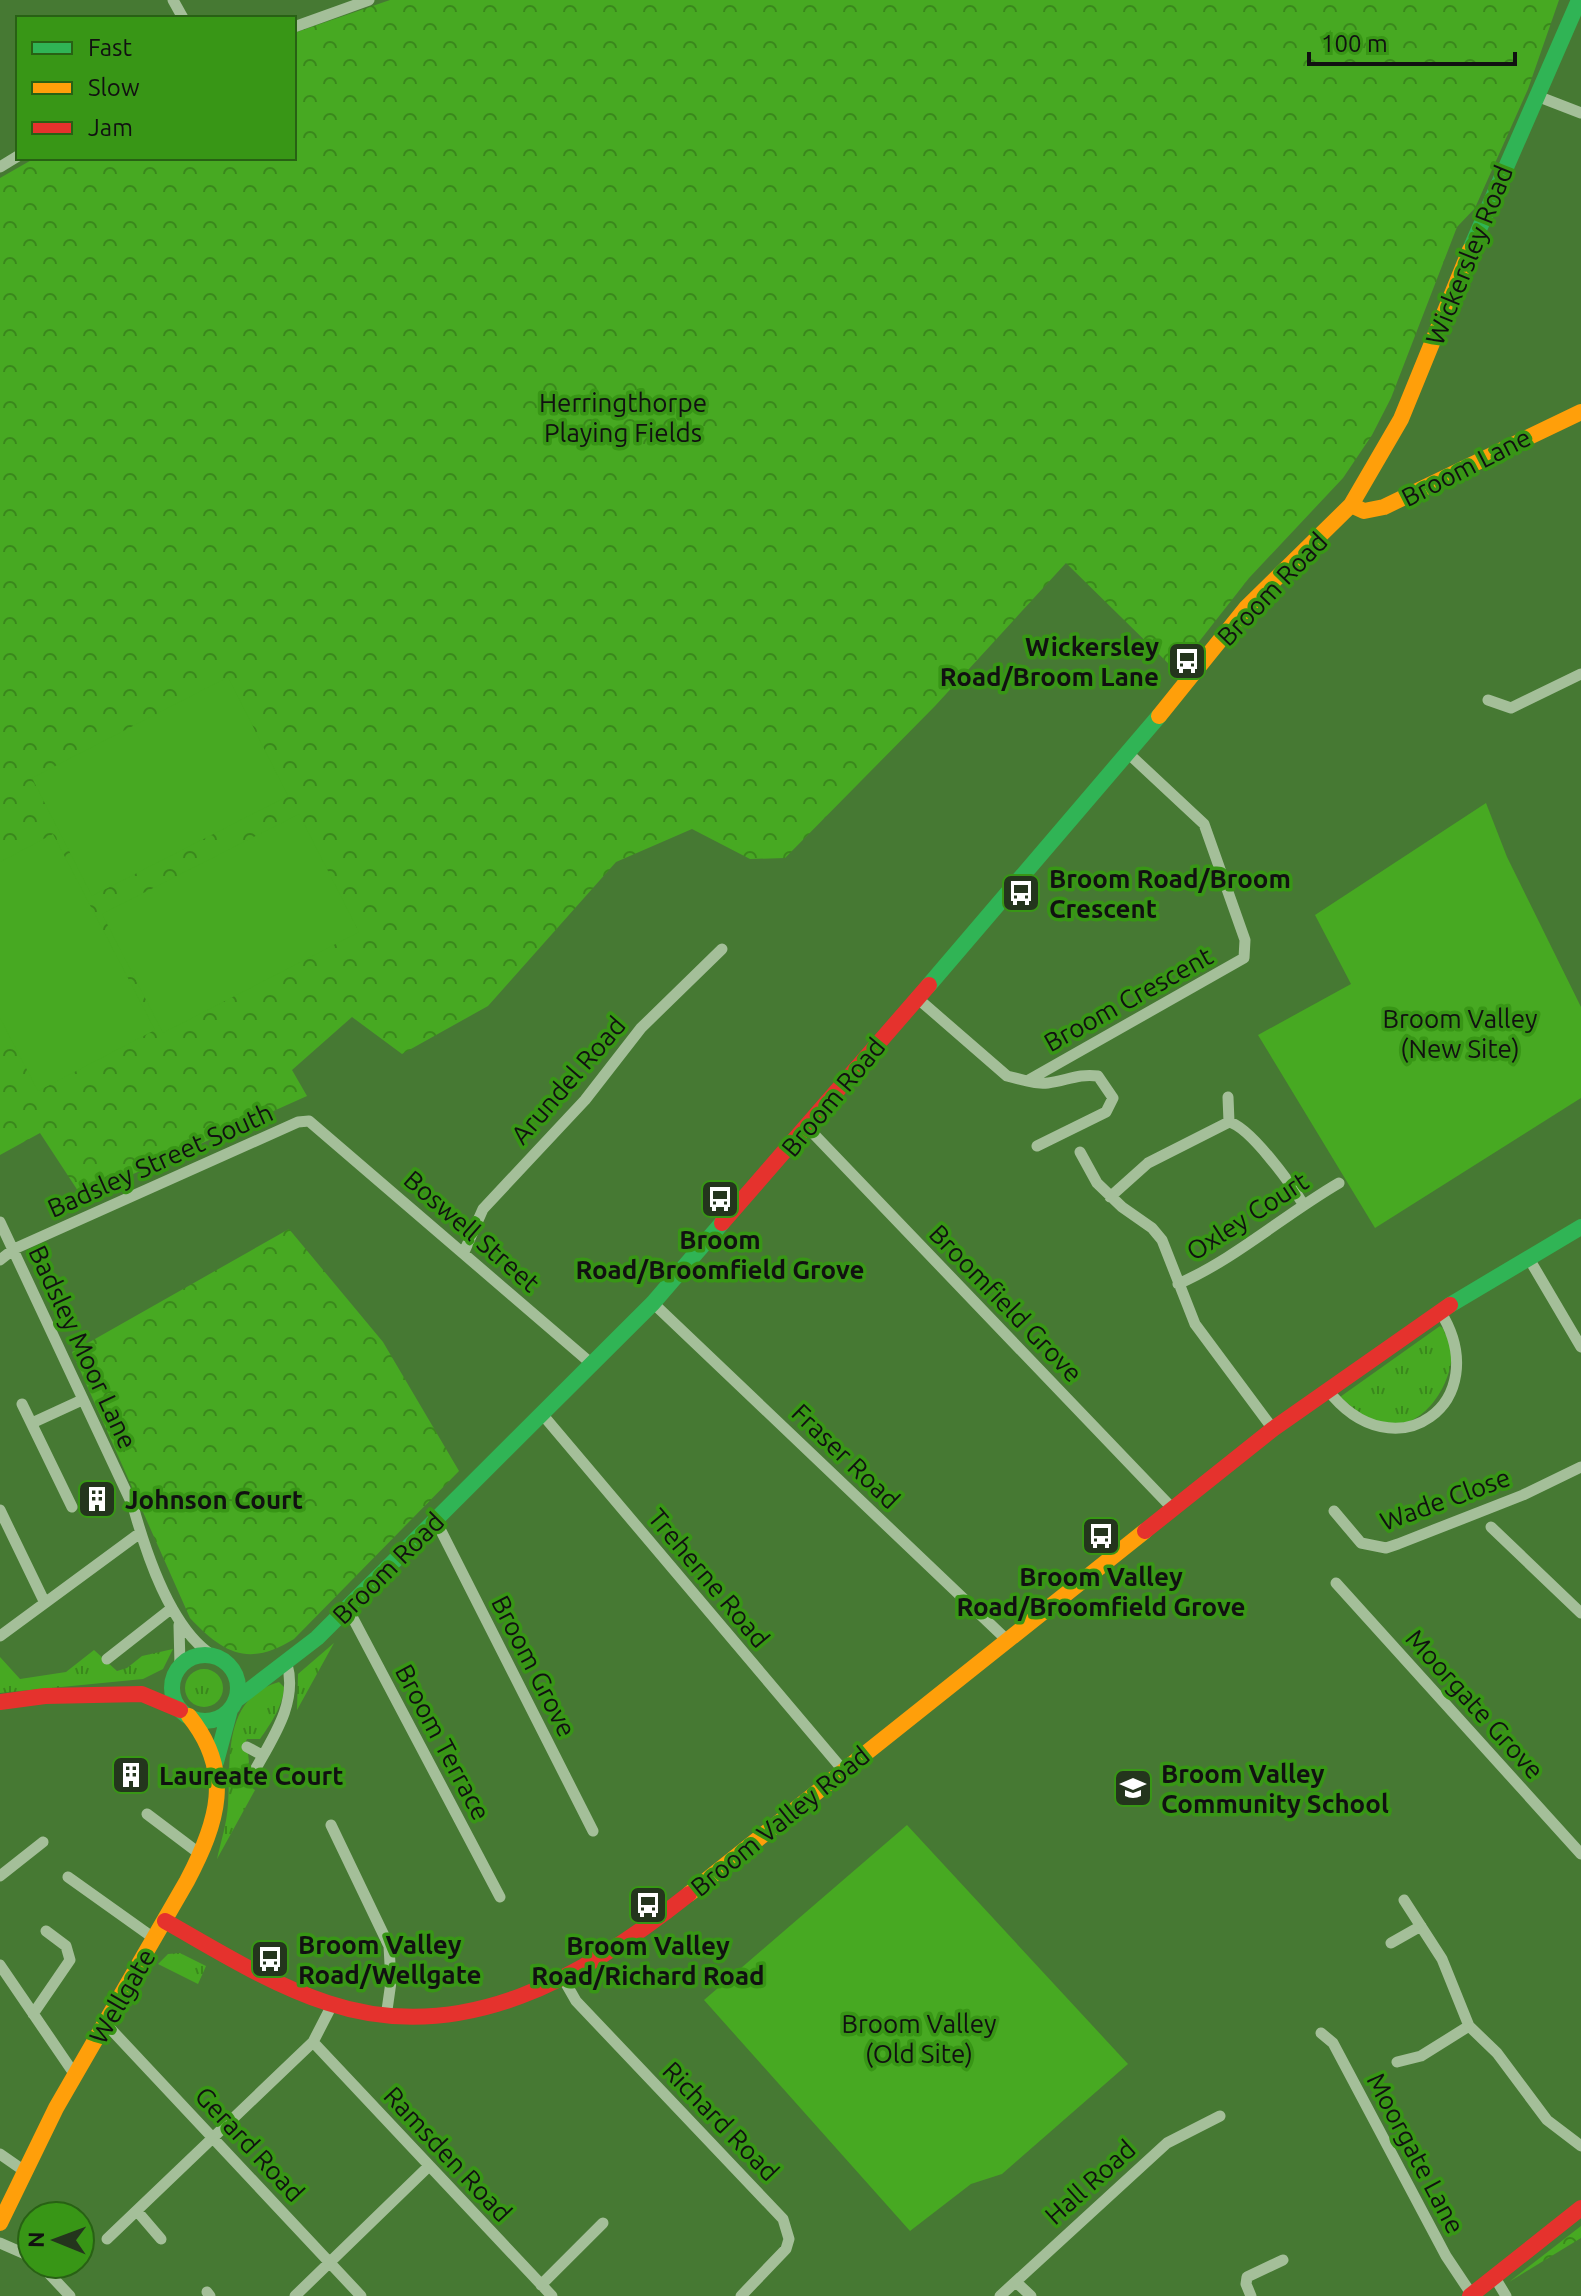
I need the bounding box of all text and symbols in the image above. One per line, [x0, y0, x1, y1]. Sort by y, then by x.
legend [16, 16, 296, 160]
scale bar [1309, 16, 1515, 66]
text: 100 m [1321, 30, 1388, 57]
text: Fast [88, 34, 132, 61]
text: Slow [88, 74, 140, 101]
text: Jam [88, 114, 133, 141]
street label: Wickersley Road [1420, 161, 1518, 349]
park label: Herringthorpe Playing Fields [539, 388, 707, 447]
street label: Broom Lane [1397, 422, 1535, 512]
street label: Broom Road [1211, 527, 1333, 651]
place label: Wickersley Road/Broom Lane [940, 632, 1159, 691]
bus stop icon: Wickersley Road/Broom Lane [1166, 640, 1208, 682]
place label: Broom Road/Broom Crescent [1049, 864, 1291, 923]
bus stop icon: Broom Road/Broom Crescent [1000, 872, 1042, 914]
street label: Broom Crescent [1039, 941, 1217, 1057]
park label: Broom Valley (New Site) [1382, 1004, 1538, 1063]
street label: Arundel Road [505, 1011, 631, 1149]
street label: Broom Road [775, 1032, 891, 1162]
street label: Badsley Street South [43, 1097, 277, 1223]
street label: Boswell Street [398, 1164, 546, 1298]
street label: Oxley Court [1181, 1166, 1313, 1266]
bus stop icon: Broom Road/Broomfield Grove [699, 1178, 741, 1220]
street label: Broomfield Grove [924, 1218, 1088, 1388]
place label: Broom Road/Broomfield Grove [575, 1225, 865, 1284]
street label: Badsley Moor Lane [23, 1241, 143, 1453]
street label: Fraser Road [786, 1398, 906, 1514]
street label: Wade Close [1376, 1462, 1514, 1536]
building icon: Johnson Court [76, 1478, 118, 1520]
place label: Johnson Court [125, 1485, 303, 1514]
street label: Treherne Road [643, 1503, 775, 1653]
street label: Broom Road [326, 1506, 450, 1630]
bus stop icon: Broom Valley Road/Broomfield Grove [1080, 1515, 1122, 1557]
place label: Broom Valley Road/Broomfield Grove [956, 1562, 1246, 1621]
street label: Broom Grove [486, 1591, 582, 1741]
street label: Moorgate Grove [1400, 1623, 1550, 1785]
street label: Broom Terrace [390, 1659, 496, 1825]
street label: Broom Valley Road [685, 1740, 875, 1902]
building icon: Laureate Court [110, 1754, 152, 1796]
place label: Broom Valley Community School [1161, 1759, 1389, 1818]
place label: Laureate Court [159, 1761, 344, 1790]
school or university icon: Broom Valley Community School [1112, 1767, 1154, 1809]
bus stop icon: Broom Valley Road/Richard Road [627, 1884, 669, 1926]
place label: Broom Valley Road/Wellgate [298, 1930, 482, 1989]
place label: Broom Valley Road/Richard Road [531, 1931, 765, 1990]
bus stop icon: Broom Valley Road/Wellgate [249, 1938, 291, 1980]
street label: Wellgate [83, 1944, 161, 2048]
park label: Broom Valley (Old Site) [841, 2009, 997, 2068]
street label: Richard Road [657, 2056, 785, 2186]
street label: Moorgate Lane [1362, 2068, 1470, 2238]
street label: Gerard Road [190, 2081, 310, 2207]
street label: Ramsden Road [378, 2081, 518, 2227]
street label: Hall Road [1039, 2134, 1141, 2230]
north arrow [16, 2200, 96, 2280]
text: N [23, 2231, 48, 2248]

